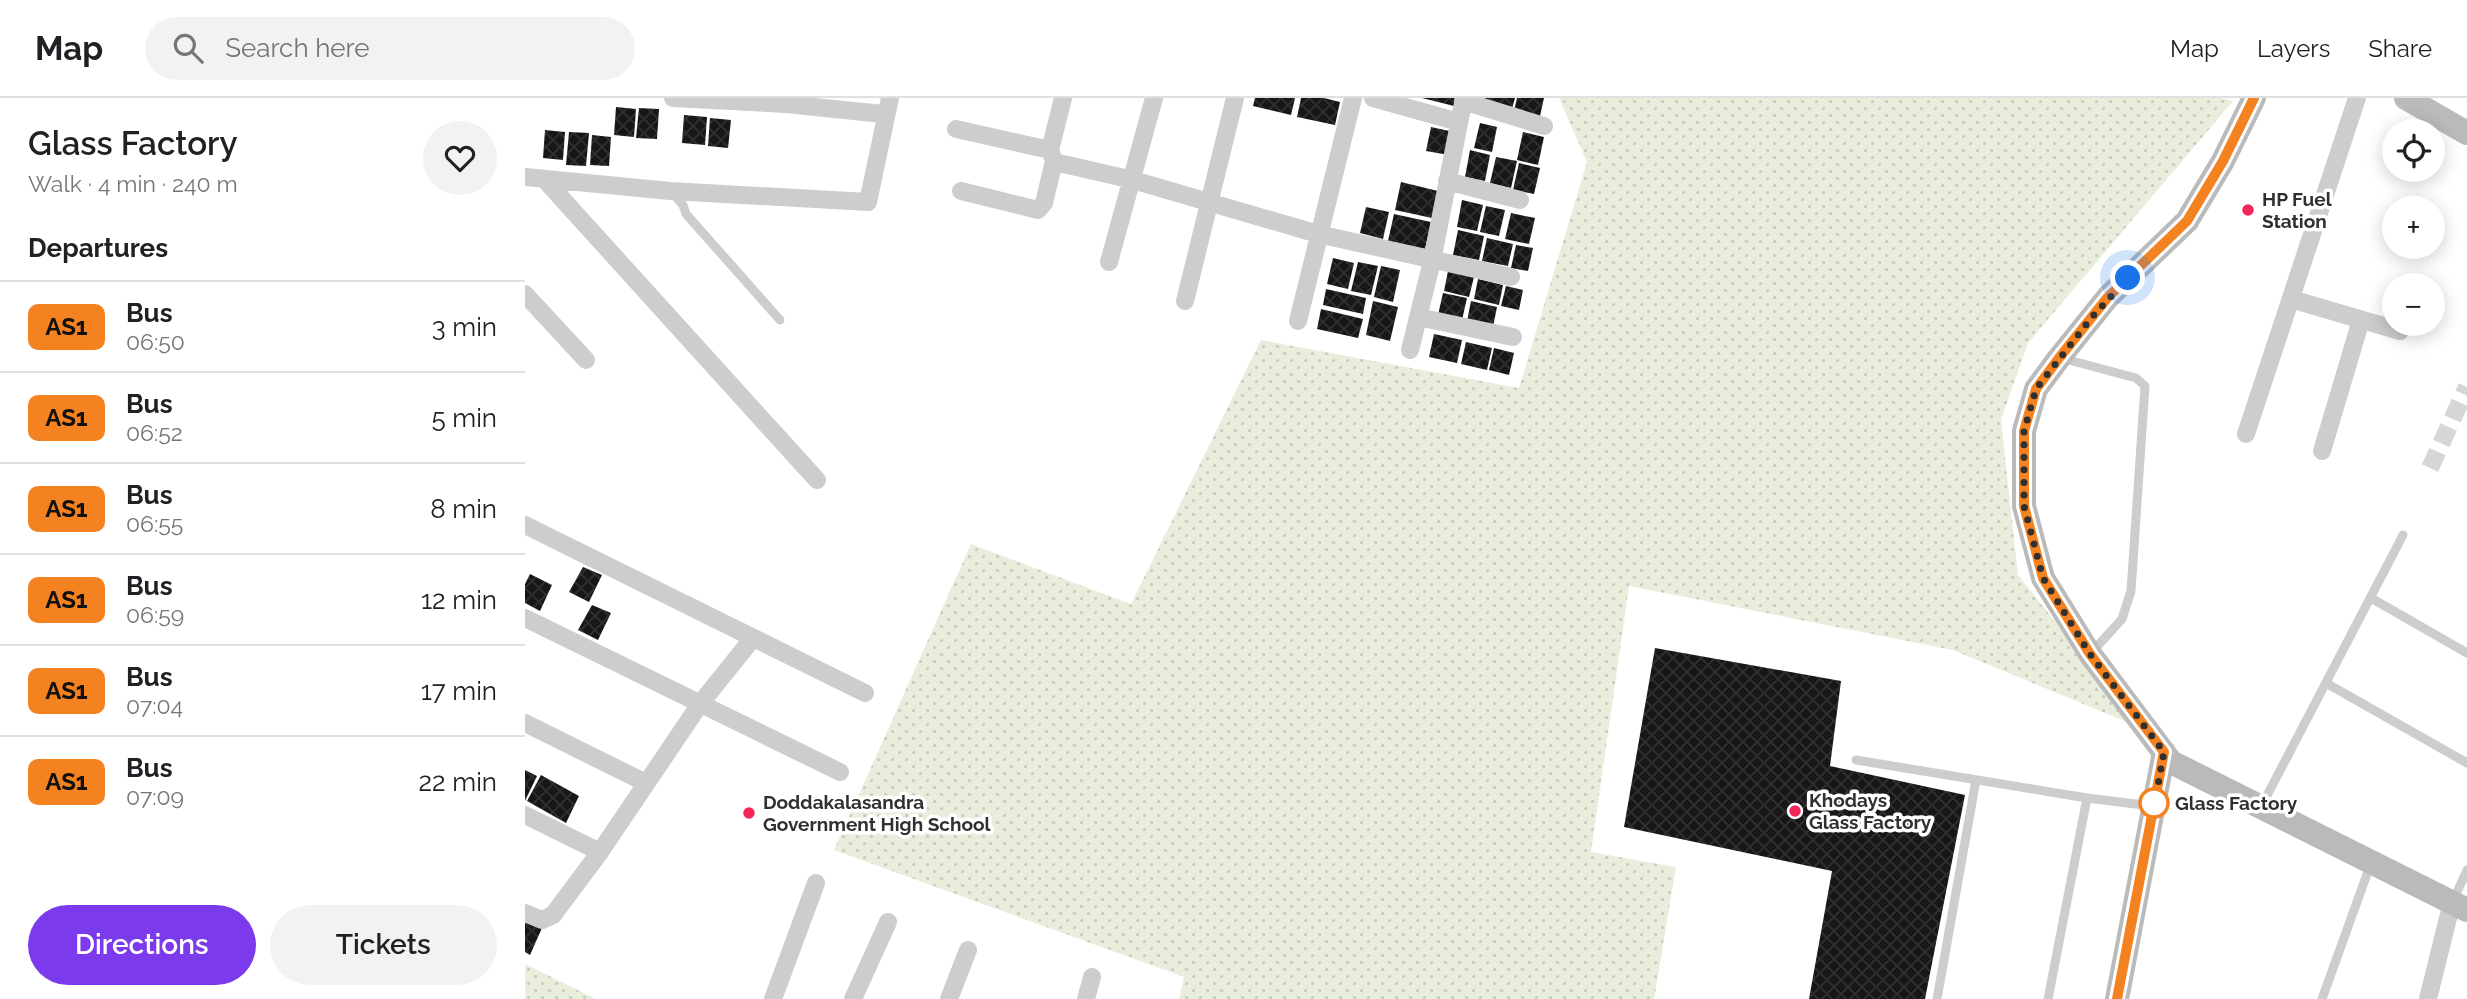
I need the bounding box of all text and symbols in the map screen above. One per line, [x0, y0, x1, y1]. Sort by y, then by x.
search box [145, 17, 635, 80]
text: Map [35, 29, 103, 68]
icon: search [169, 29, 207, 67]
text: Search here [225, 33, 370, 63]
text: Map [2170, 34, 2219, 63]
text: Layers [2257, 34, 2330, 63]
text: Share [2368, 34, 2432, 63]
map controls [2382, 119, 2445, 336]
button: locate [2382, 119, 2445, 182]
button: heart [423, 121, 497, 195]
text: Glass Factory [28, 124, 237, 163]
text: Walk · 4 min · 240 m [28, 170, 238, 197]
place label: HP Fuel Station [2262, 188, 2333, 232]
button: + [2382, 196, 2445, 259]
marker: HP Fuel Station [2240, 202, 2256, 218]
text: Departures [28, 233, 168, 263]
your location [2110, 260, 2145, 295]
button: − [2382, 273, 2445, 336]
text: Bus [126, 298, 173, 328]
text: AS1 [45, 312, 88, 341]
text: 3 min [432, 312, 497, 342]
text: 06:50 [126, 328, 185, 355]
text: Bus [126, 389, 173, 419]
text: AS1 [45, 403, 88, 432]
text: 5 min [431, 403, 497, 433]
text: 06:52 [126, 419, 183, 446]
text: Bus [126, 480, 173, 510]
text: AS1 [45, 494, 88, 523]
text: 8 min [430, 494, 497, 524]
text: 06:55 [126, 510, 183, 537]
text: Bus [126, 571, 173, 601]
text: AS1 [45, 585, 88, 614]
text: 12 min [421, 585, 497, 615]
text: 06:59 [126, 601, 184, 628]
text: Bus [126, 662, 173, 692]
text: AS1 [45, 676, 88, 705]
text: 17 min [421, 676, 497, 706]
text: 07:04 [126, 692, 183, 719]
text: Bus [126, 753, 173, 783]
text: AS1 [45, 767, 88, 796]
text: 22 min [419, 767, 497, 797]
text: 07:09 [126, 783, 184, 810]
marker: Glass Factory [2139, 788, 2169, 818]
place label: Khodays Glass Factory [1809, 789, 1932, 833]
place label: Doddakalasandra Government High School [763, 791, 992, 835]
place label: Glass Factory [2175, 792, 2298, 814]
marker: Khodays Glass Factory [1787, 803, 1803, 819]
marker: Doddakalasandra Government High School [741, 805, 757, 821]
button: Directions [28, 905, 256, 985]
button: Tickets [270, 905, 497, 985]

